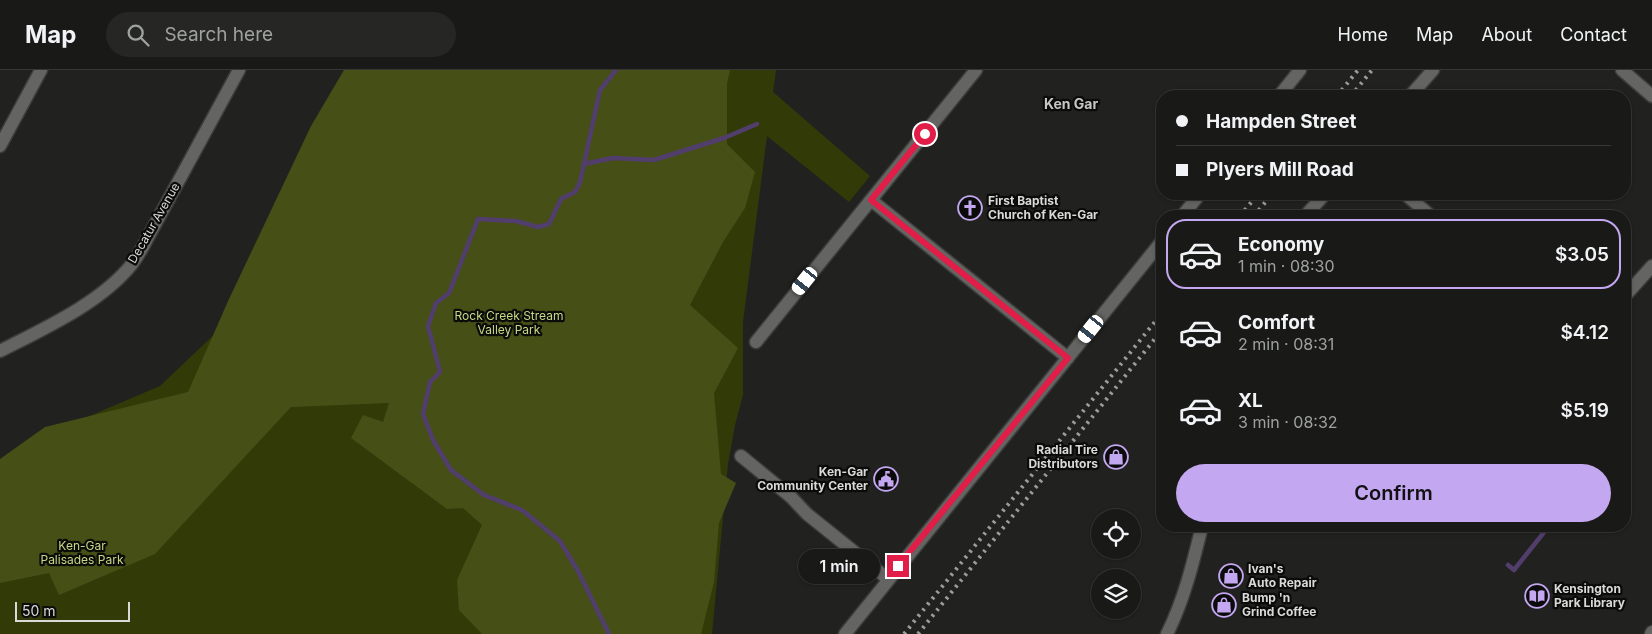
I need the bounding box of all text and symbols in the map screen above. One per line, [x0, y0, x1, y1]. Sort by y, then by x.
search box [106, 12, 456, 57]
text: Map [25, 20, 76, 49]
icon: search [124, 21, 152, 49]
text: Search here [164, 23, 273, 46]
text: Home [1338, 24, 1388, 45]
text: Map [1416, 24, 1453, 45]
text: About [1481, 24, 1532, 45]
text: Contact [1560, 24, 1627, 45]
district label: Ken Gar [1044, 95, 1098, 112]
text: Hampden Street [1206, 110, 1356, 133]
route start [914, 123, 936, 145]
text: Plyers Mill Road [1206, 158, 1354, 181]
street label: Decatur Avenue [124, 180, 183, 266]
place label: First Baptist Church of Ken-Gar [988, 193, 1098, 222]
church icon: First Baptist Church of Ken-Gar [957, 195, 983, 221]
icon: car [1178, 232, 1223, 277]
text: Economy [1238, 233, 1324, 256]
text: $3.05 [1555, 243, 1609, 266]
text: 1 min · 08:30 [1238, 256, 1335, 276]
car [789, 265, 820, 297]
park label: Rock Creek Stream Valley Park [455, 308, 563, 337]
icon: car [1178, 310, 1223, 355]
text: Comfort [1238, 311, 1315, 334]
car [1075, 313, 1106, 345]
text: $4.12 [1560, 321, 1609, 344]
text: 2 min · 08:31 [1238, 334, 1334, 354]
icon: car [1178, 388, 1223, 433]
text: XL [1238, 389, 1263, 412]
text: $5.19 [1561, 399, 1609, 422]
text: 3 min · 08:32 [1238, 412, 1338, 432]
place label: Radial Tire Distributors [1028, 442, 1098, 471]
shop icon: Radial Tire Distributors [1103, 444, 1129, 470]
place label: Ken-Gar Community Center [757, 464, 868, 493]
button: Confirm [1176, 464, 1611, 522]
public building icon: Ken-Gar Community Center [873, 466, 899, 492]
map controls [1091, 509, 1141, 619]
button: locate [1091, 509, 1141, 559]
park label: Ken-Gar Palisades Park [40, 538, 124, 567]
callout: 1 min [798, 548, 880, 584]
route end [887, 555, 909, 577]
text: 1 min [819, 556, 859, 576]
place label: Ivan's Auto Repair [1248, 561, 1317, 590]
shop icon: Ivan's Auto Repair [1218, 563, 1244, 589]
button: layers [1091, 569, 1141, 619]
place label: Kensington Park Library [1554, 581, 1626, 610]
library icon: Kensington Park Library [1524, 583, 1550, 609]
place label: Bump 'n Grind Coffee [1242, 590, 1316, 619]
shop icon: Bump 'n Grind Coffee [1211, 592, 1237, 618]
scale bar [15, 599, 130, 622]
text: 50 m [22, 602, 56, 619]

